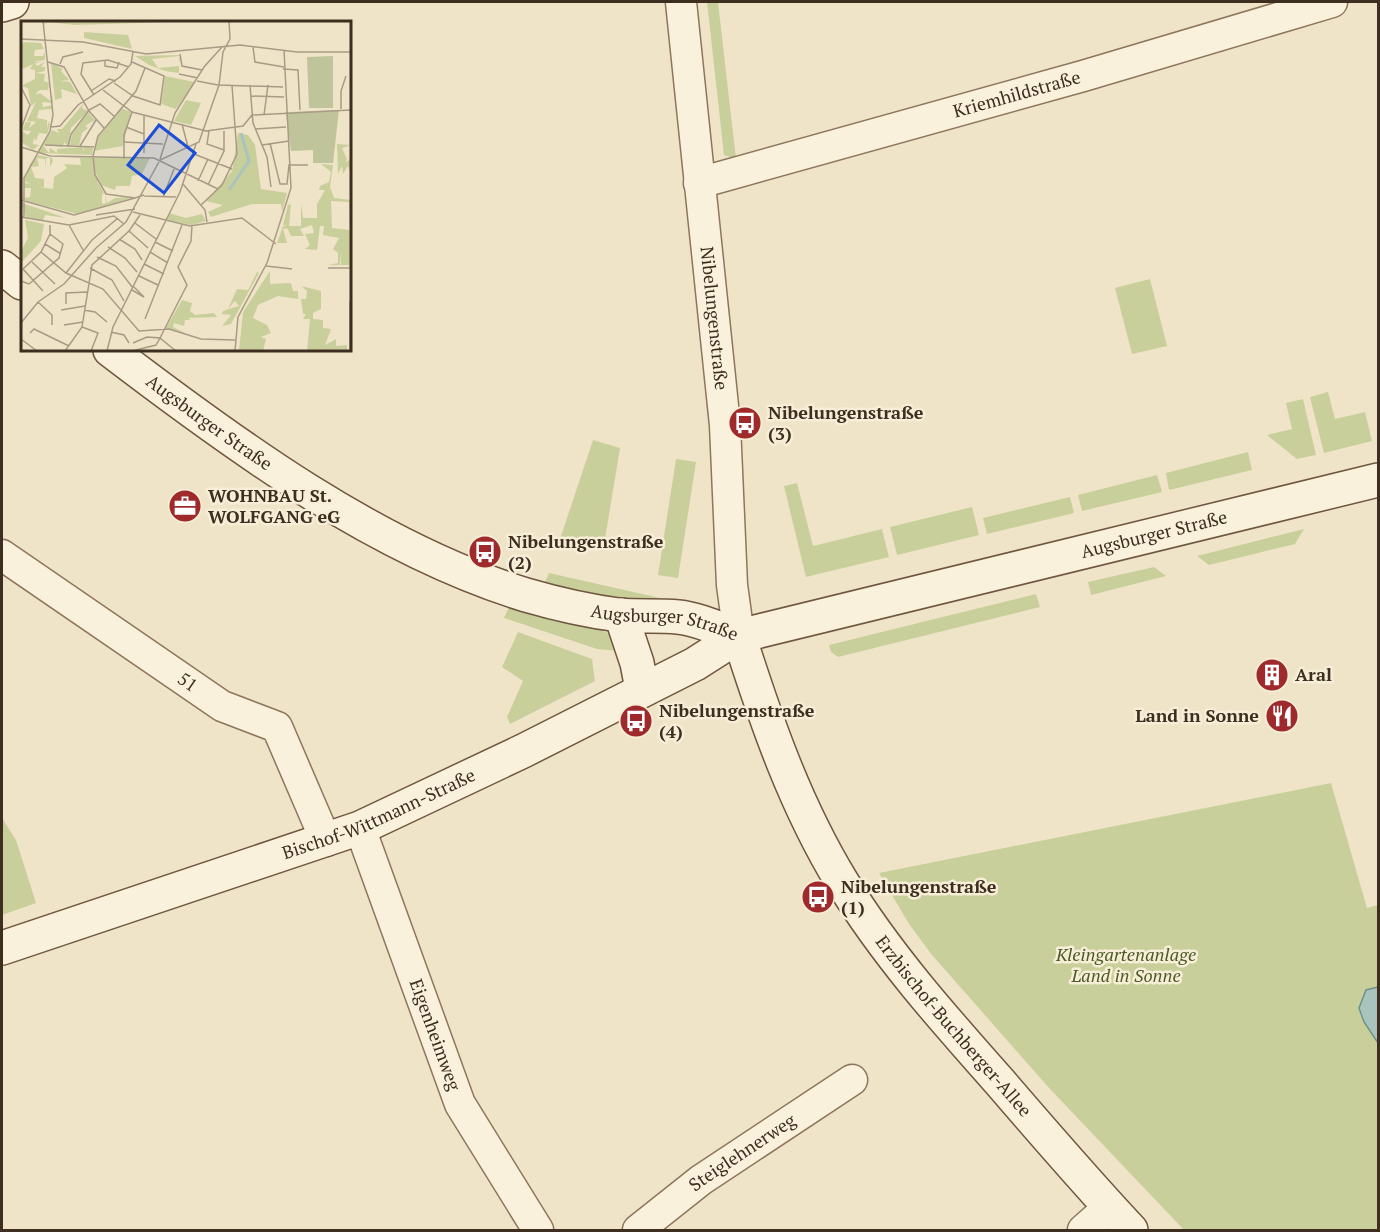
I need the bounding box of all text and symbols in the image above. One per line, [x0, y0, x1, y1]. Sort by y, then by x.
inset map [21, 21, 351, 351]
street label: Kriemhildstraße [950, 64, 1083, 123]
street label: Nibelungenstraße [695, 245, 734, 391]
street label: Augsburger Straße [142, 369, 277, 475]
place label: Nibelungenstraße (3) [768, 400, 924, 445]
bus stop icon: Nibelungenstraße (3) [727, 405, 763, 441]
place label: WOHNBAU St. WOLFGANG eG [208, 483, 340, 528]
office icon: WOHNBAU St. WOLFGANG eG [167, 488, 203, 524]
street label: Augsburger Straße [1078, 504, 1230, 563]
place label: Nibelungenstraße (2) [508, 529, 664, 574]
bus stop icon: Nibelungenstraße (2) [467, 534, 503, 570]
street label: Augsburger Straße [589, 598, 742, 646]
building icon: Aral [1254, 657, 1290, 693]
place label: Aral [1295, 662, 1332, 686]
street label: 51 [173, 666, 203, 697]
place label: Nibelungenstraße (4) [659, 698, 815, 743]
restaurant icon: Land in Sonne [1264, 698, 1300, 734]
bus stop icon: Nibelungenstraße (4) [618, 703, 654, 739]
place label: Land in Sonne [1135, 703, 1259, 727]
street label: Bischof-Wittmann-Straße [279, 762, 479, 864]
place label: Nibelungenstraße (1) [841, 874, 997, 919]
bus stop icon: Nibelungenstraße (1) [800, 879, 836, 915]
street label: Erzbischof-Buchberger-Allee [871, 930, 1037, 1121]
park label: Kleingartenanlage Land in Sonne [1055, 942, 1196, 987]
street label: Eigenheimweg [405, 975, 467, 1094]
street label: Steiglehnerweg [683, 1107, 800, 1196]

